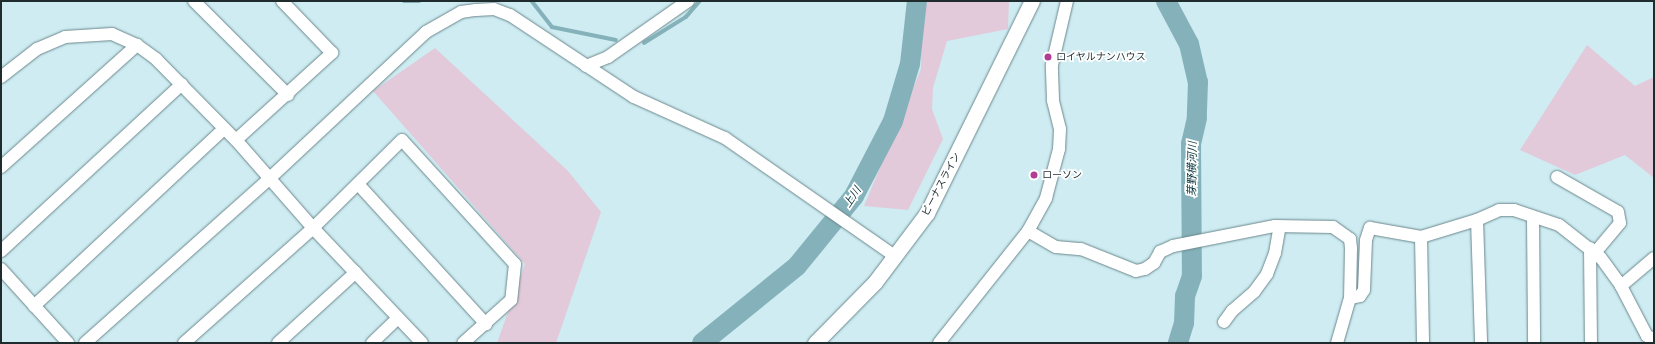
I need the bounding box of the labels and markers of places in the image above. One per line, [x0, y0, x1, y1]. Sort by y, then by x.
place label: ロイヤルナンハウス [1056, 51, 1146, 63]
marker: ロイヤルナンハウス [1043, 52, 1053, 62]
place label: ローソン [1042, 169, 1082, 181]
marker: ローソン [1029, 170, 1039, 180]

